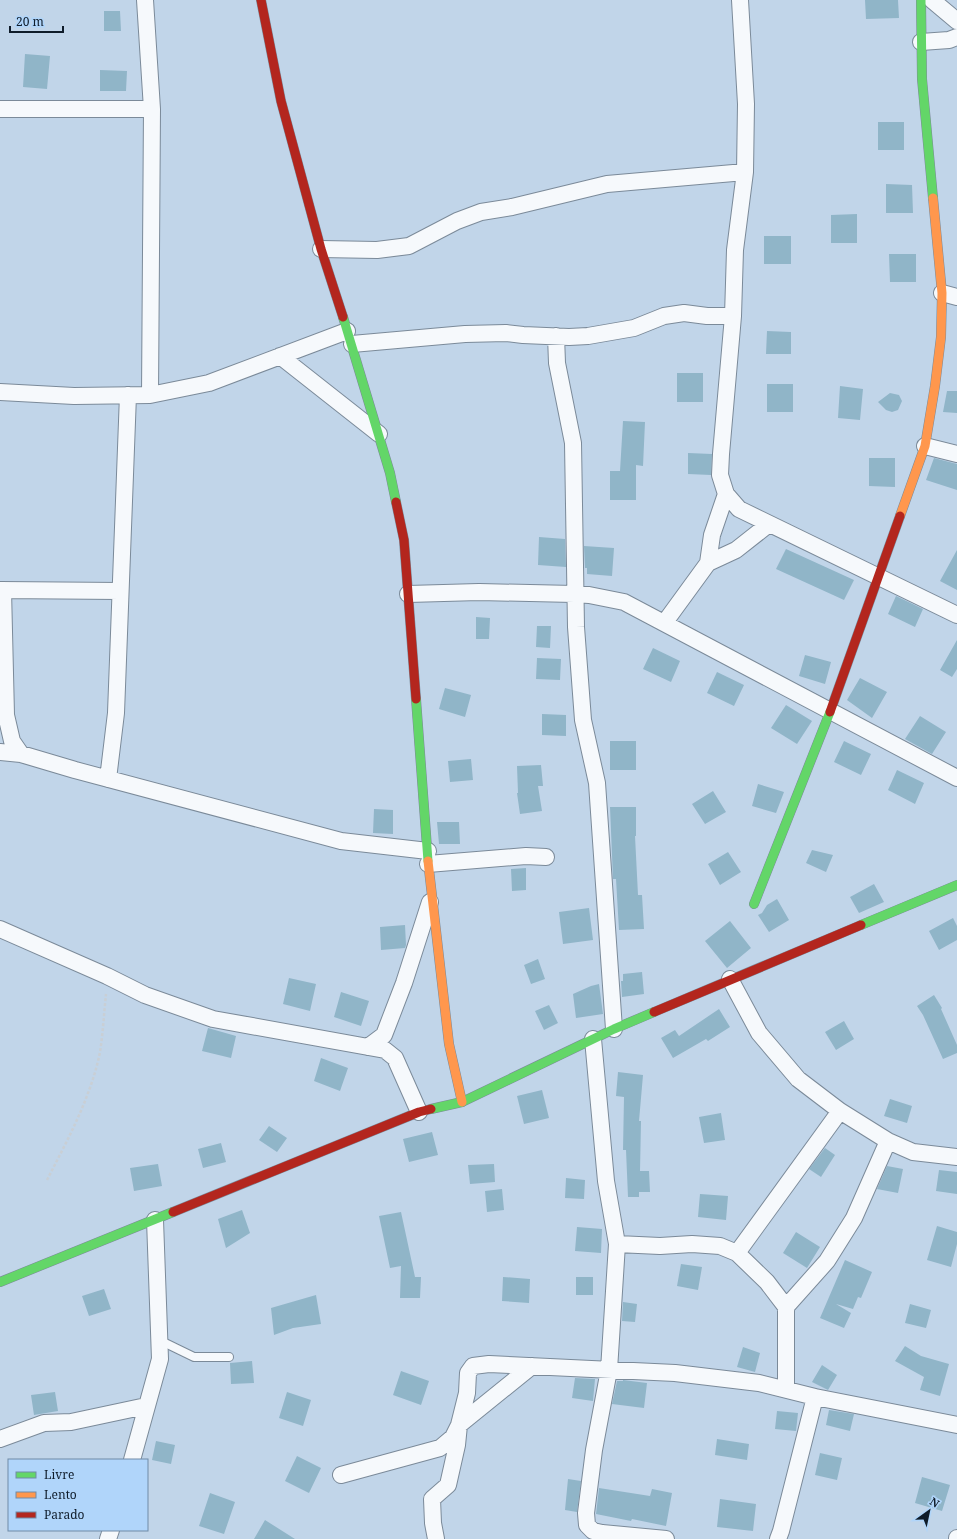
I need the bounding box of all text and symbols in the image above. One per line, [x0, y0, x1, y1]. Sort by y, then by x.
scale bar [10, 8, 63, 34]
text: 20 m [16, 13, 44, 30]
legend [8, 1459, 148, 1531]
text: Livre [44, 1466, 74, 1483]
text: Lento [44, 1486, 77, 1503]
north arrow [909, 1491, 949, 1531]
text: N [927, 1494, 943, 1511]
text: Parado [44, 1506, 85, 1523]

